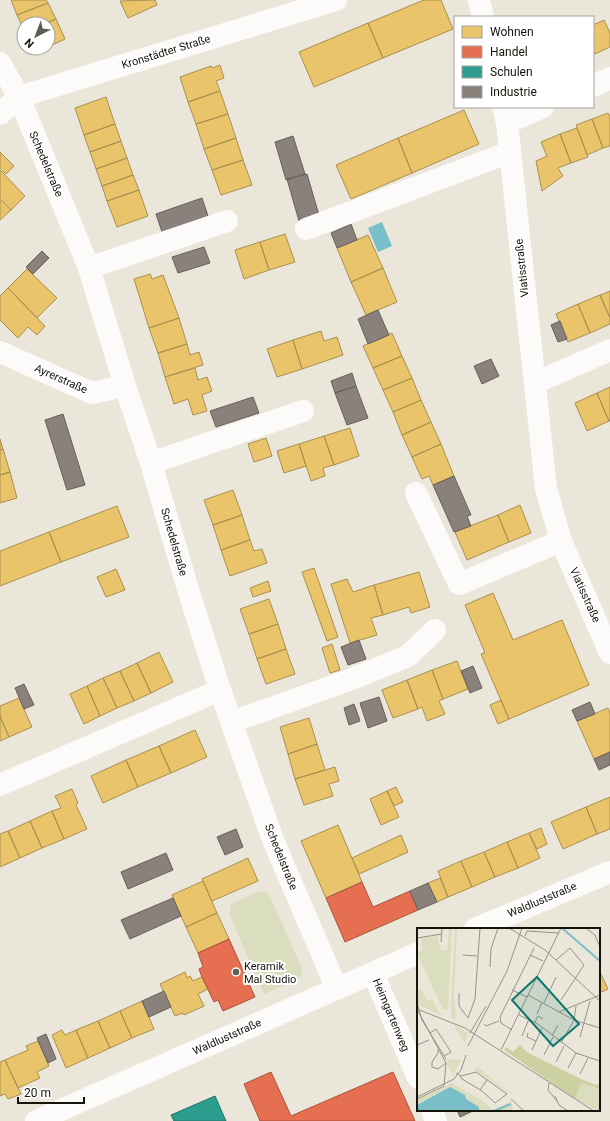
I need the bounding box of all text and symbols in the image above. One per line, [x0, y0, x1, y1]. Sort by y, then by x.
north arrow [16, 16, 56, 56]
legend [454, 16, 594, 108]
text: Wohnen [490, 25, 534, 39]
street label: Kronstädter Straße [120, 32, 212, 72]
text: N [22, 35, 37, 50]
text: Handel [490, 45, 528, 59]
text: Schulen [490, 65, 533, 79]
text: Industrie [490, 85, 537, 99]
street label: Schedelstraße [26, 129, 66, 199]
street label: Viatisstraße [512, 238, 532, 298]
street label: Ayrerstraße [33, 362, 90, 396]
street label: Schedelstraße [158, 507, 190, 578]
street label: Viatisstraße [567, 566, 603, 625]
street label: Schedelstraße [262, 822, 300, 892]
street label: Waldluststraße [506, 880, 579, 920]
inset map [417, 928, 600, 1111]
place label: Keramik Mal Studio [244, 960, 296, 986]
marker: Keramik Mal Studio [231, 967, 241, 977]
street label: Heimgartenweg [370, 977, 412, 1053]
street label: Waldluststraße [191, 1016, 263, 1058]
scale bar [18, 1079, 84, 1105]
text: 20 m [24, 1086, 51, 1100]

